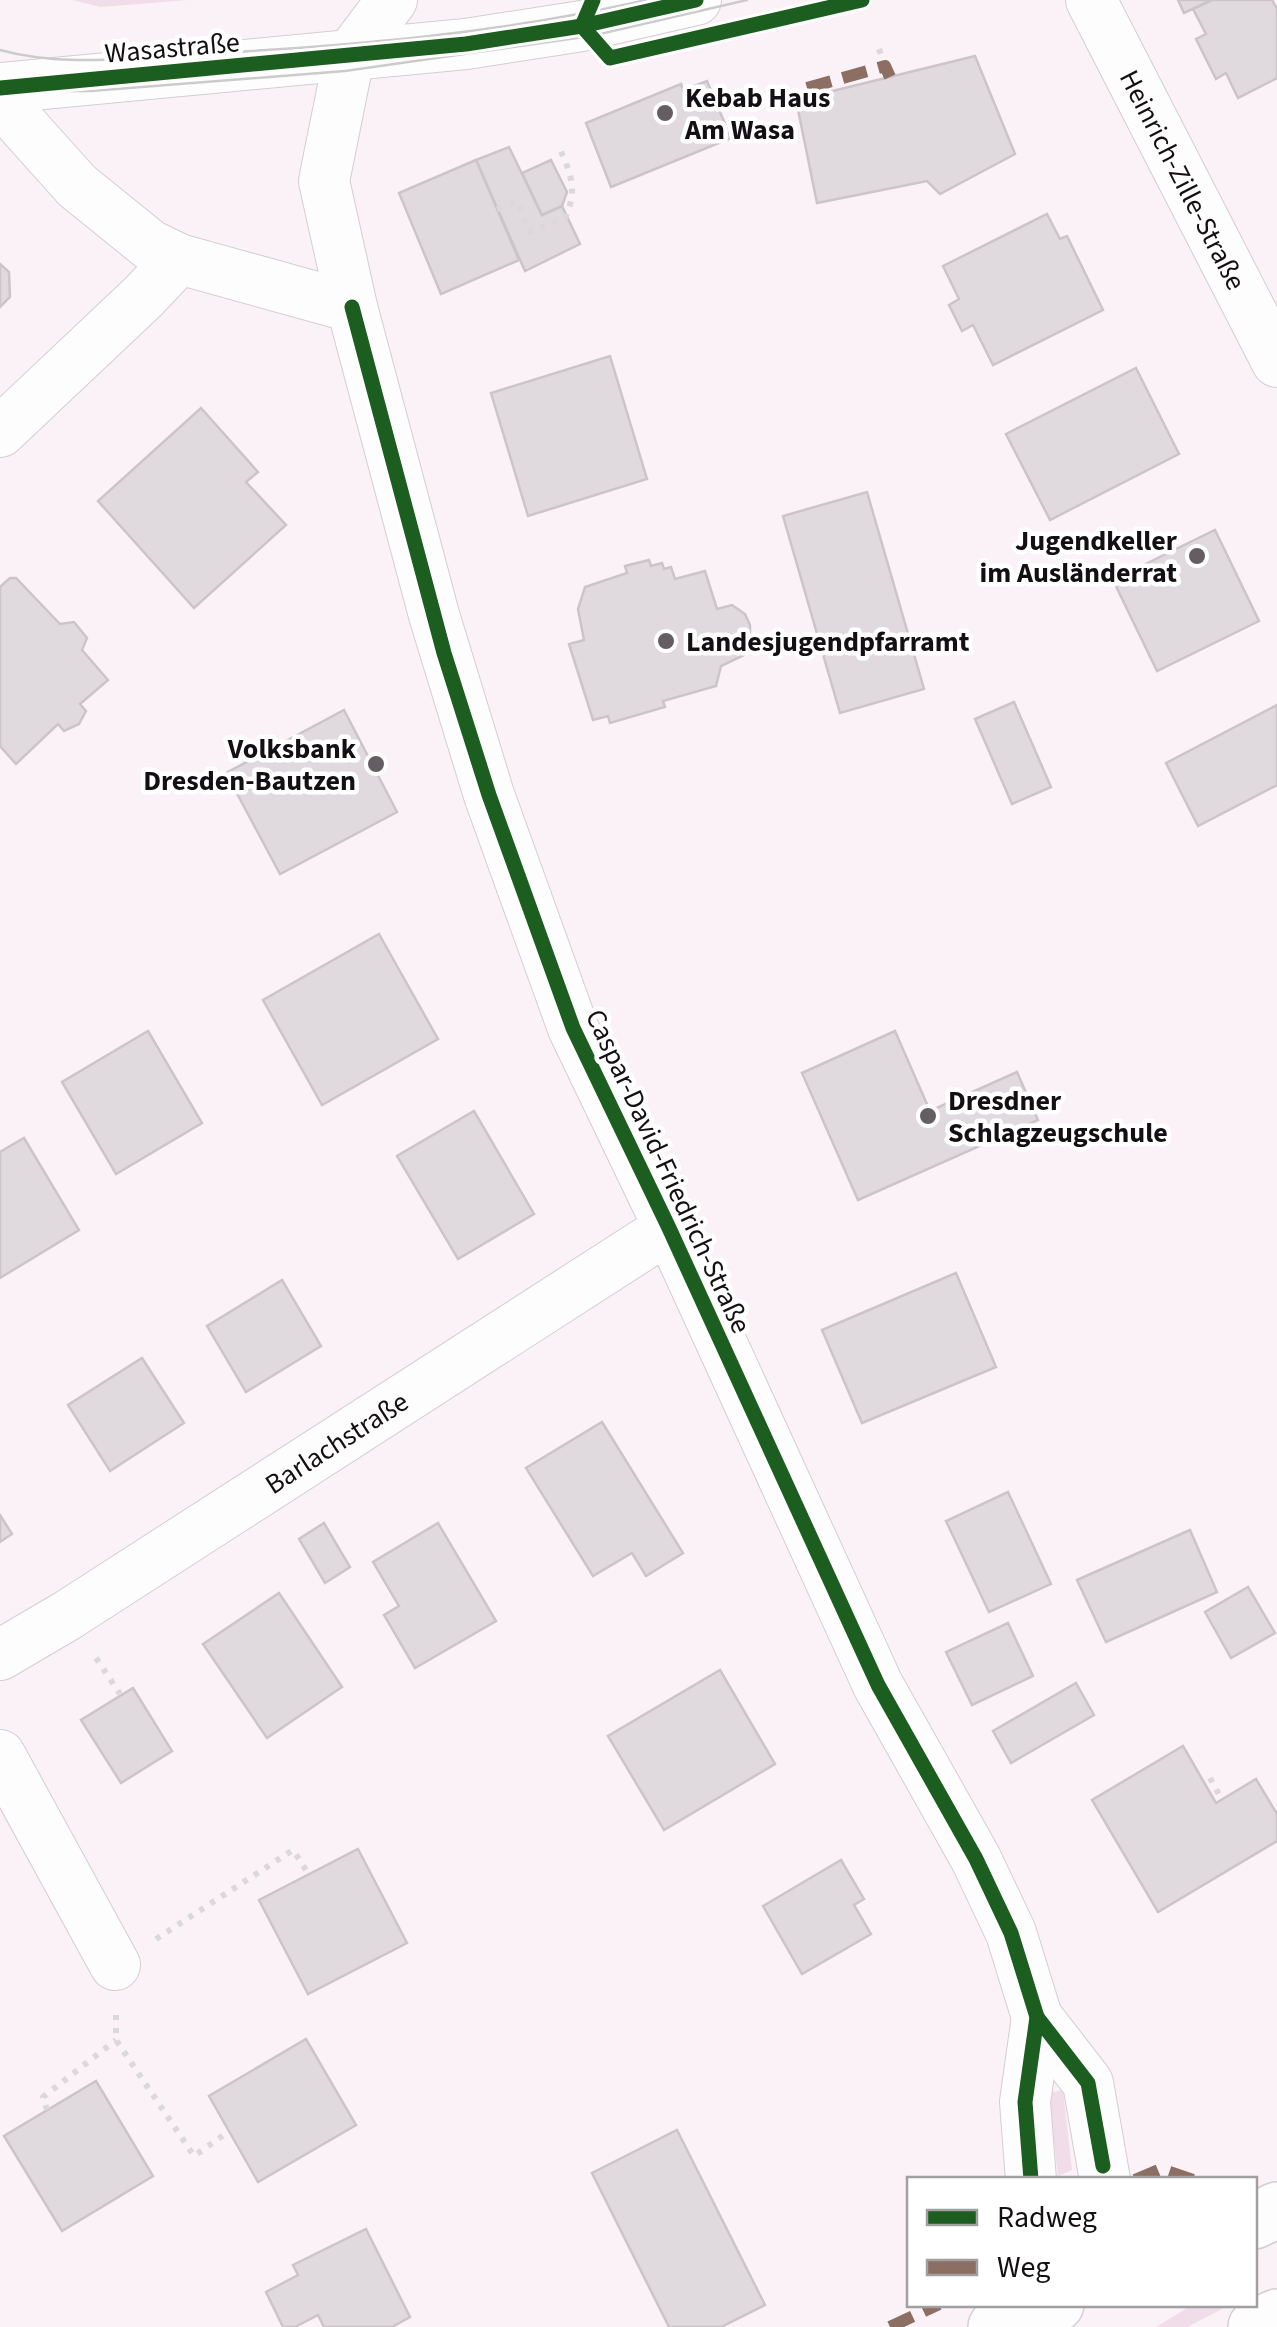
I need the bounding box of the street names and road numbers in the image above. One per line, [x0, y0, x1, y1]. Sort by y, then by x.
street label: Wasastraße [103, 22, 241, 74]
street label: Heinrich-Zille-Straße [1109, 63, 1256, 297]
street label: Caspar-David-Friedrich-Straße [575, 1003, 761, 1340]
street label: Barlachstraße [257, 1382, 416, 1504]

